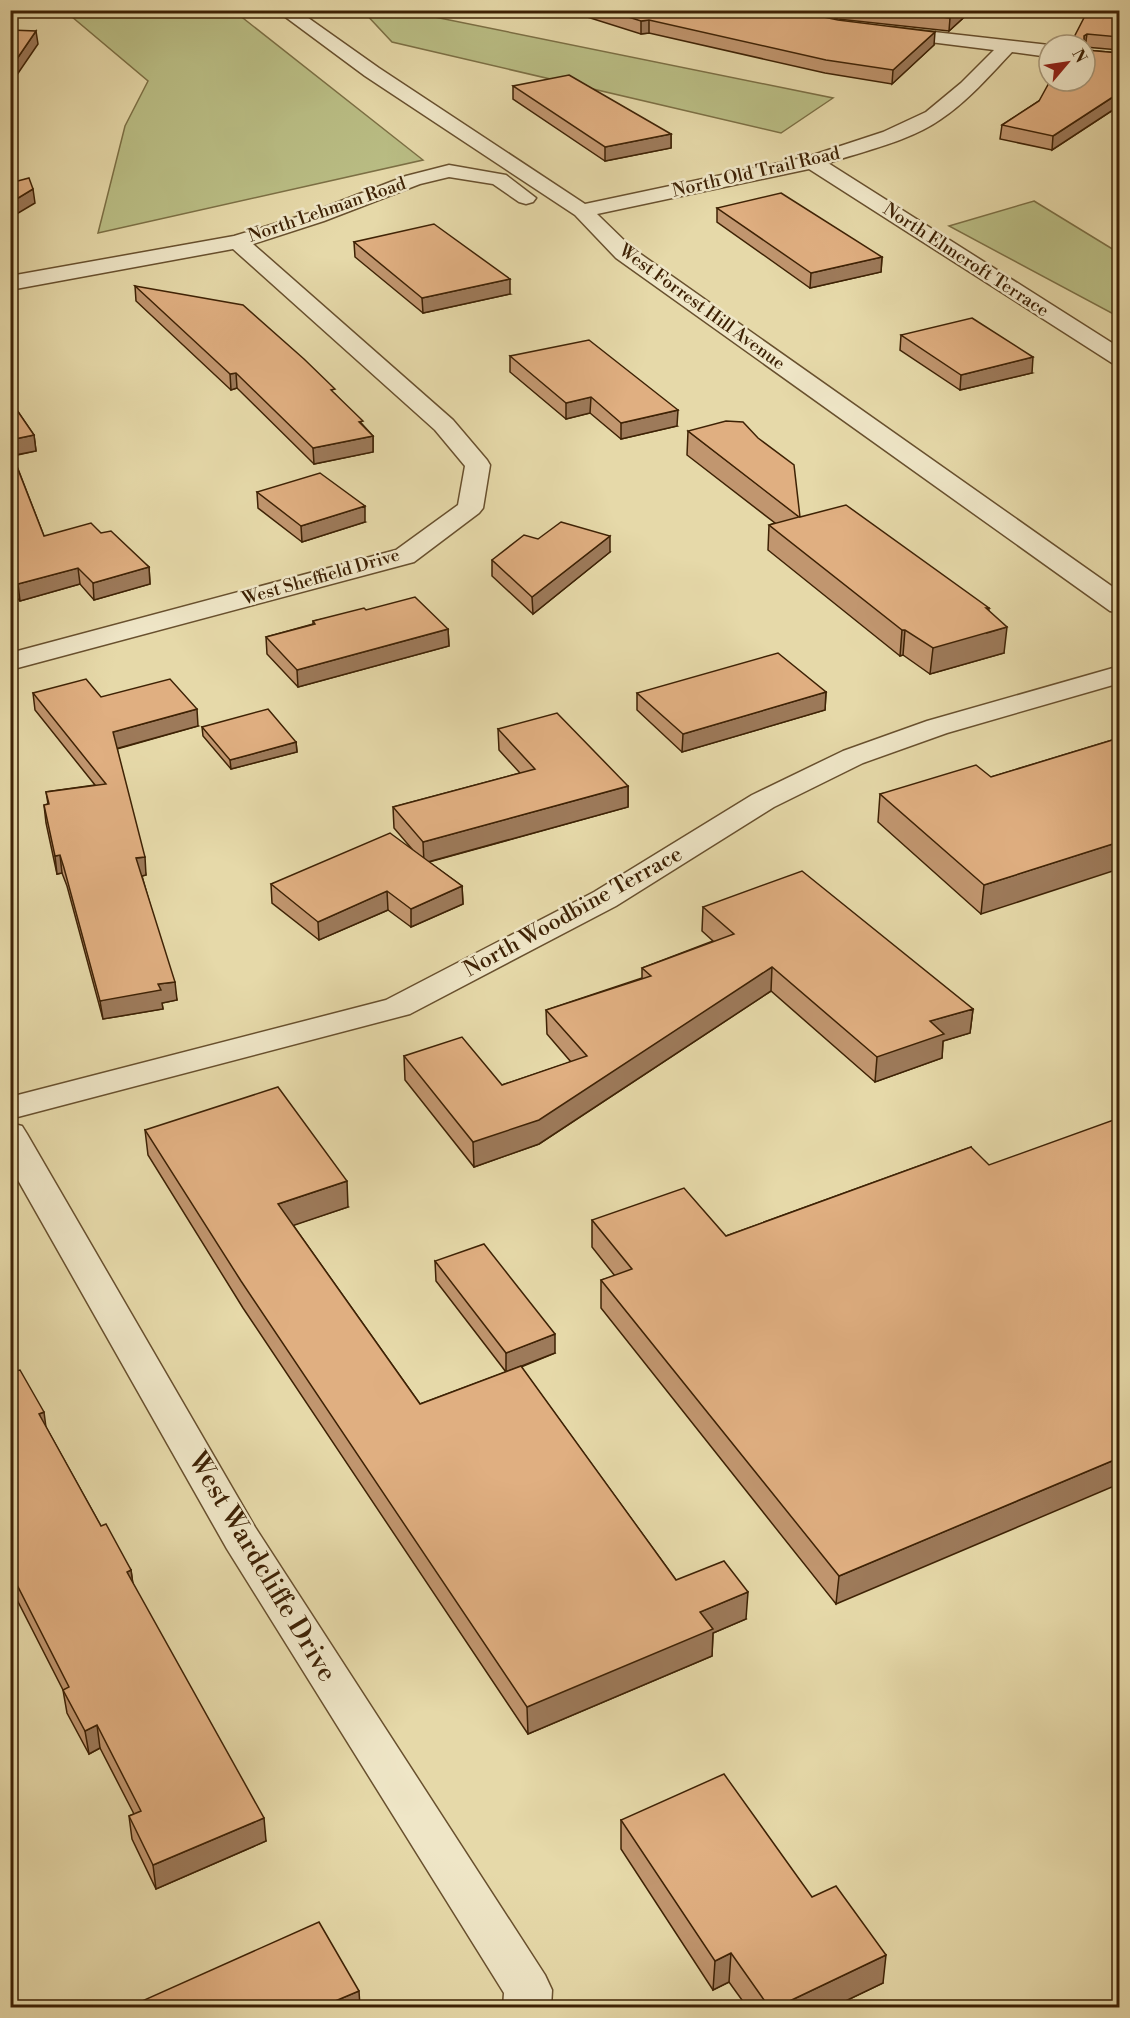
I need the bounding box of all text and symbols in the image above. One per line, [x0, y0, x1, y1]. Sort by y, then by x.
north arrow [1037, 33, 1097, 93]
text: N [1067, 46, 1091, 67]
street label: North Old Trail Road [670, 141, 843, 202]
street label: North Lehman Road [245, 172, 410, 248]
street label: North Elmcroft Terrace [879, 198, 1053, 322]
street label: West Forrest Hill Avenue [614, 238, 790, 375]
street label: West Sheffield Drive [239, 544, 402, 611]
street label: North Woodbine Terrace [459, 841, 687, 983]
street label: West Wardcliffe Drive [179, 1445, 344, 1688]

